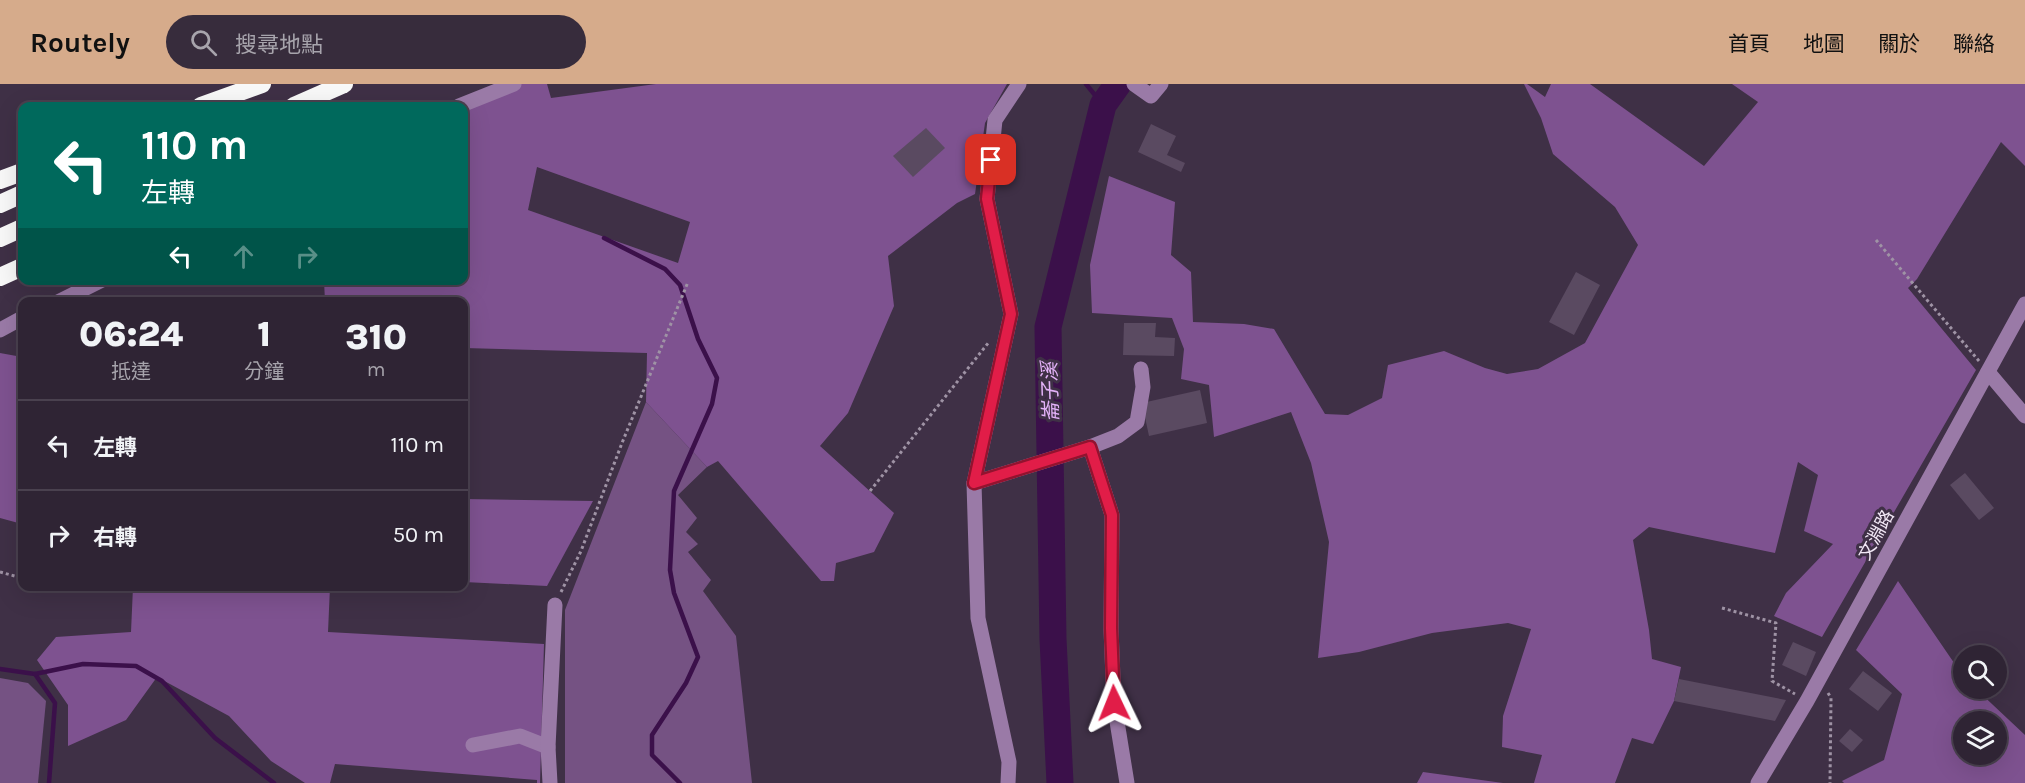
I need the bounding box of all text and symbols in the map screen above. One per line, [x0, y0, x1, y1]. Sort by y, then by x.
search box [166, 15, 586, 69]
text: Routely [30, 26, 130, 59]
icon: search [187, 26, 220, 59]
text: 搜尋地點 [235, 32, 323, 58]
text: 首頁 [1728, 32, 1770, 56]
text: 地圖 [1803, 32, 1845, 56]
text: 關於 [1878, 32, 1920, 56]
text: 聯絡 [1953, 32, 1995, 56]
text: 110 m [141, 120, 248, 170]
icon: left [42, 126, 120, 204]
pin [965, 134, 1016, 185]
icon: arrive [974, 143, 1007, 176]
text: 左轉 [141, 177, 195, 209]
icon: left [164, 240, 197, 273]
icon: ahead [227, 240, 260, 273]
icon: right [290, 240, 323, 273]
text: 06:24 [79, 313, 183, 355]
text: 1 [257, 313, 271, 355]
text: 310 [345, 316, 407, 358]
text: m [367, 358, 385, 381]
water label: 崙子溪 [1038, 359, 1063, 422]
text: 抵達 [111, 360, 151, 383]
text: 分鐘 [244, 360, 284, 383]
icon: left [42, 429, 75, 462]
text: 110 m [391, 432, 444, 458]
text: 左轉 [93, 435, 137, 461]
street label: 文淵路 [1853, 506, 1899, 564]
icon: right [42, 519, 75, 552]
text: 50 m [393, 522, 444, 548]
text: 右轉 [93, 525, 137, 551]
map controls [1953, 645, 2007, 765]
button: search [1953, 645, 2007, 699]
position arrow [1082, 671, 1146, 735]
button: layers [1953, 711, 2007, 765]

